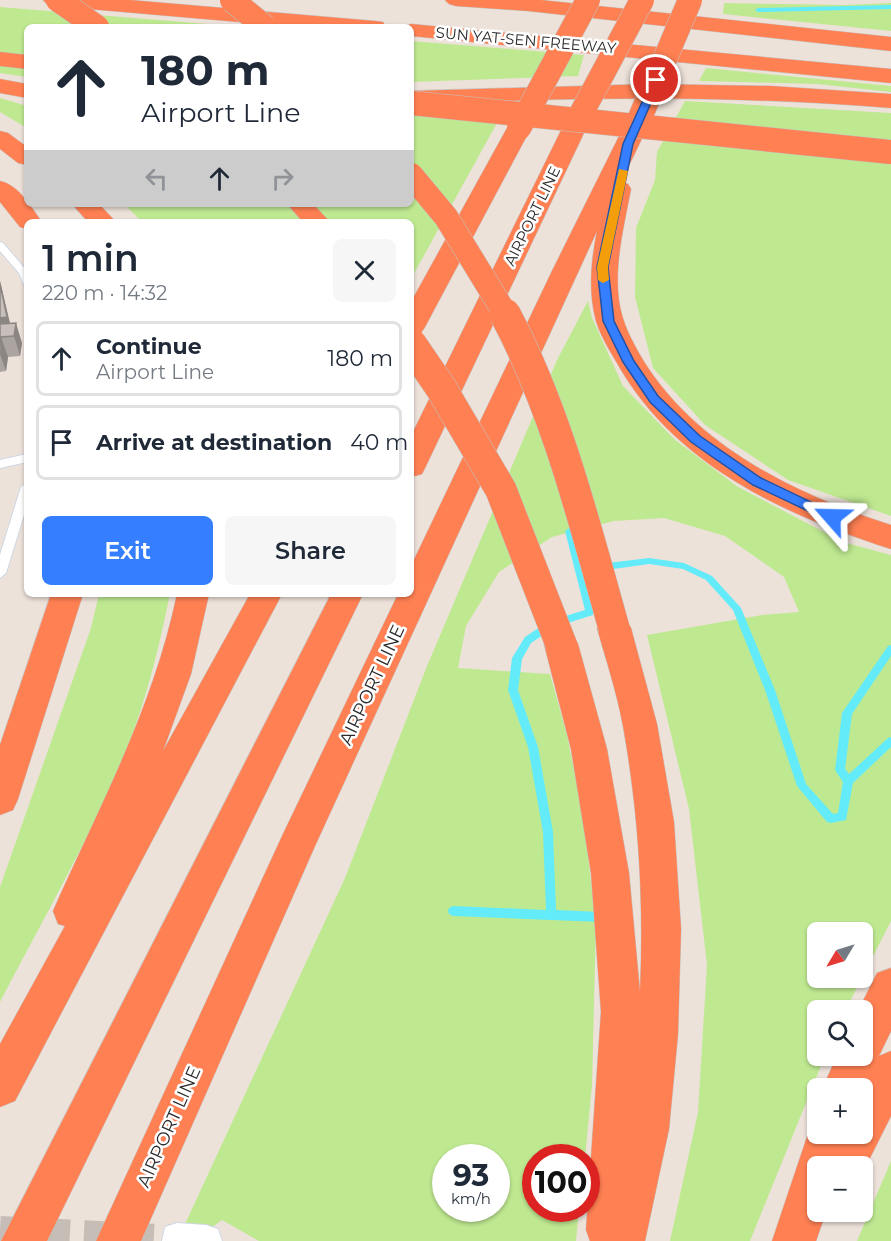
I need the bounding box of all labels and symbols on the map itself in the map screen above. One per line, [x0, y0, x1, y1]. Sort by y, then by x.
street label: SUN YAT-SEN FREEWAY [435, 23, 618, 57]
pin [630, 54, 681, 105]
street label: AIRPORT LINE [500, 163, 564, 269]
position arrow [800, 485, 864, 549]
street label: AIRPORT LINE [335, 621, 409, 749]
north arrow [807, 922, 873, 988]
street label: AIRPORT LINE [133, 1063, 205, 1191]
speed limit sign: 100 [522, 1144, 600, 1222]

